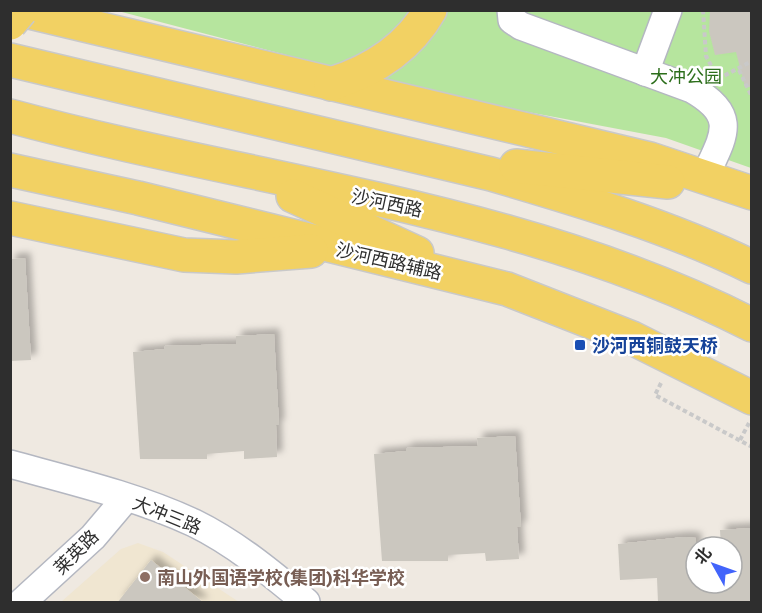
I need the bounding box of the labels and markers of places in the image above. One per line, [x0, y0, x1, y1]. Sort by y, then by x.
place label: 沙河西铜鼓天桥 [592, 335, 718, 356]
marker: 沙河西铜鼓天桥 [573, 338, 587, 352]
place label: 南山外国语学校(集团)科华学校 [157, 567, 405, 588]
marker: 南山外国语学校(集团)科华学校 [138, 570, 152, 584]

